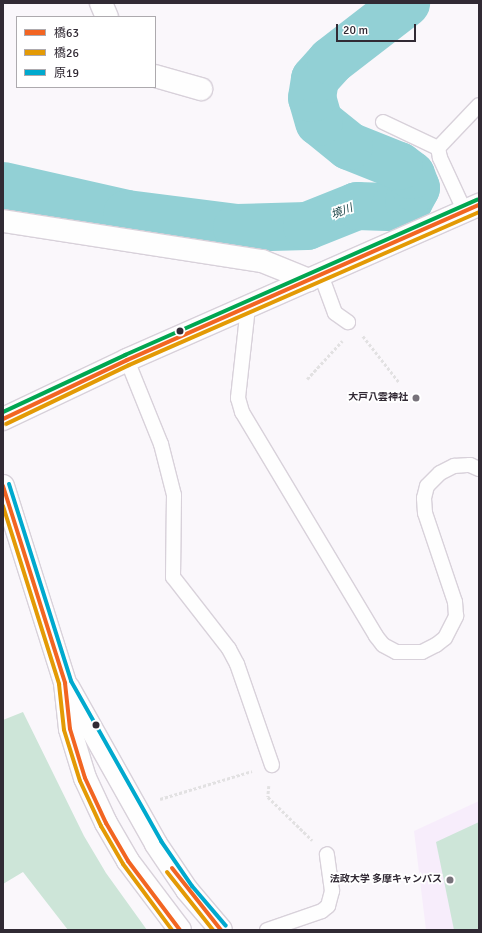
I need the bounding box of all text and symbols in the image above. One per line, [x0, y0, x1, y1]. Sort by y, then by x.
legend [16, 16, 156, 88]
scale bar [338, 16, 418, 42]
text: 20 m [343, 23, 368, 38]
text: 橋63 [54, 26, 79, 41]
text: 橋26 [54, 46, 79, 61]
text: 原19 [54, 66, 79, 81]
water label: 境川 [329, 202, 355, 222]
unlabelled marker [175, 326, 185, 336]
place label: 大戸八雲神社 [348, 392, 408, 404]
marker: 大戸八雲神社 [411, 393, 421, 403]
unlabelled marker [91, 720, 101, 730]
place label: 法政大学 多摩キャンパス [330, 874, 442, 886]
marker: 法政大学 多摩キャンパス [445, 875, 455, 885]

